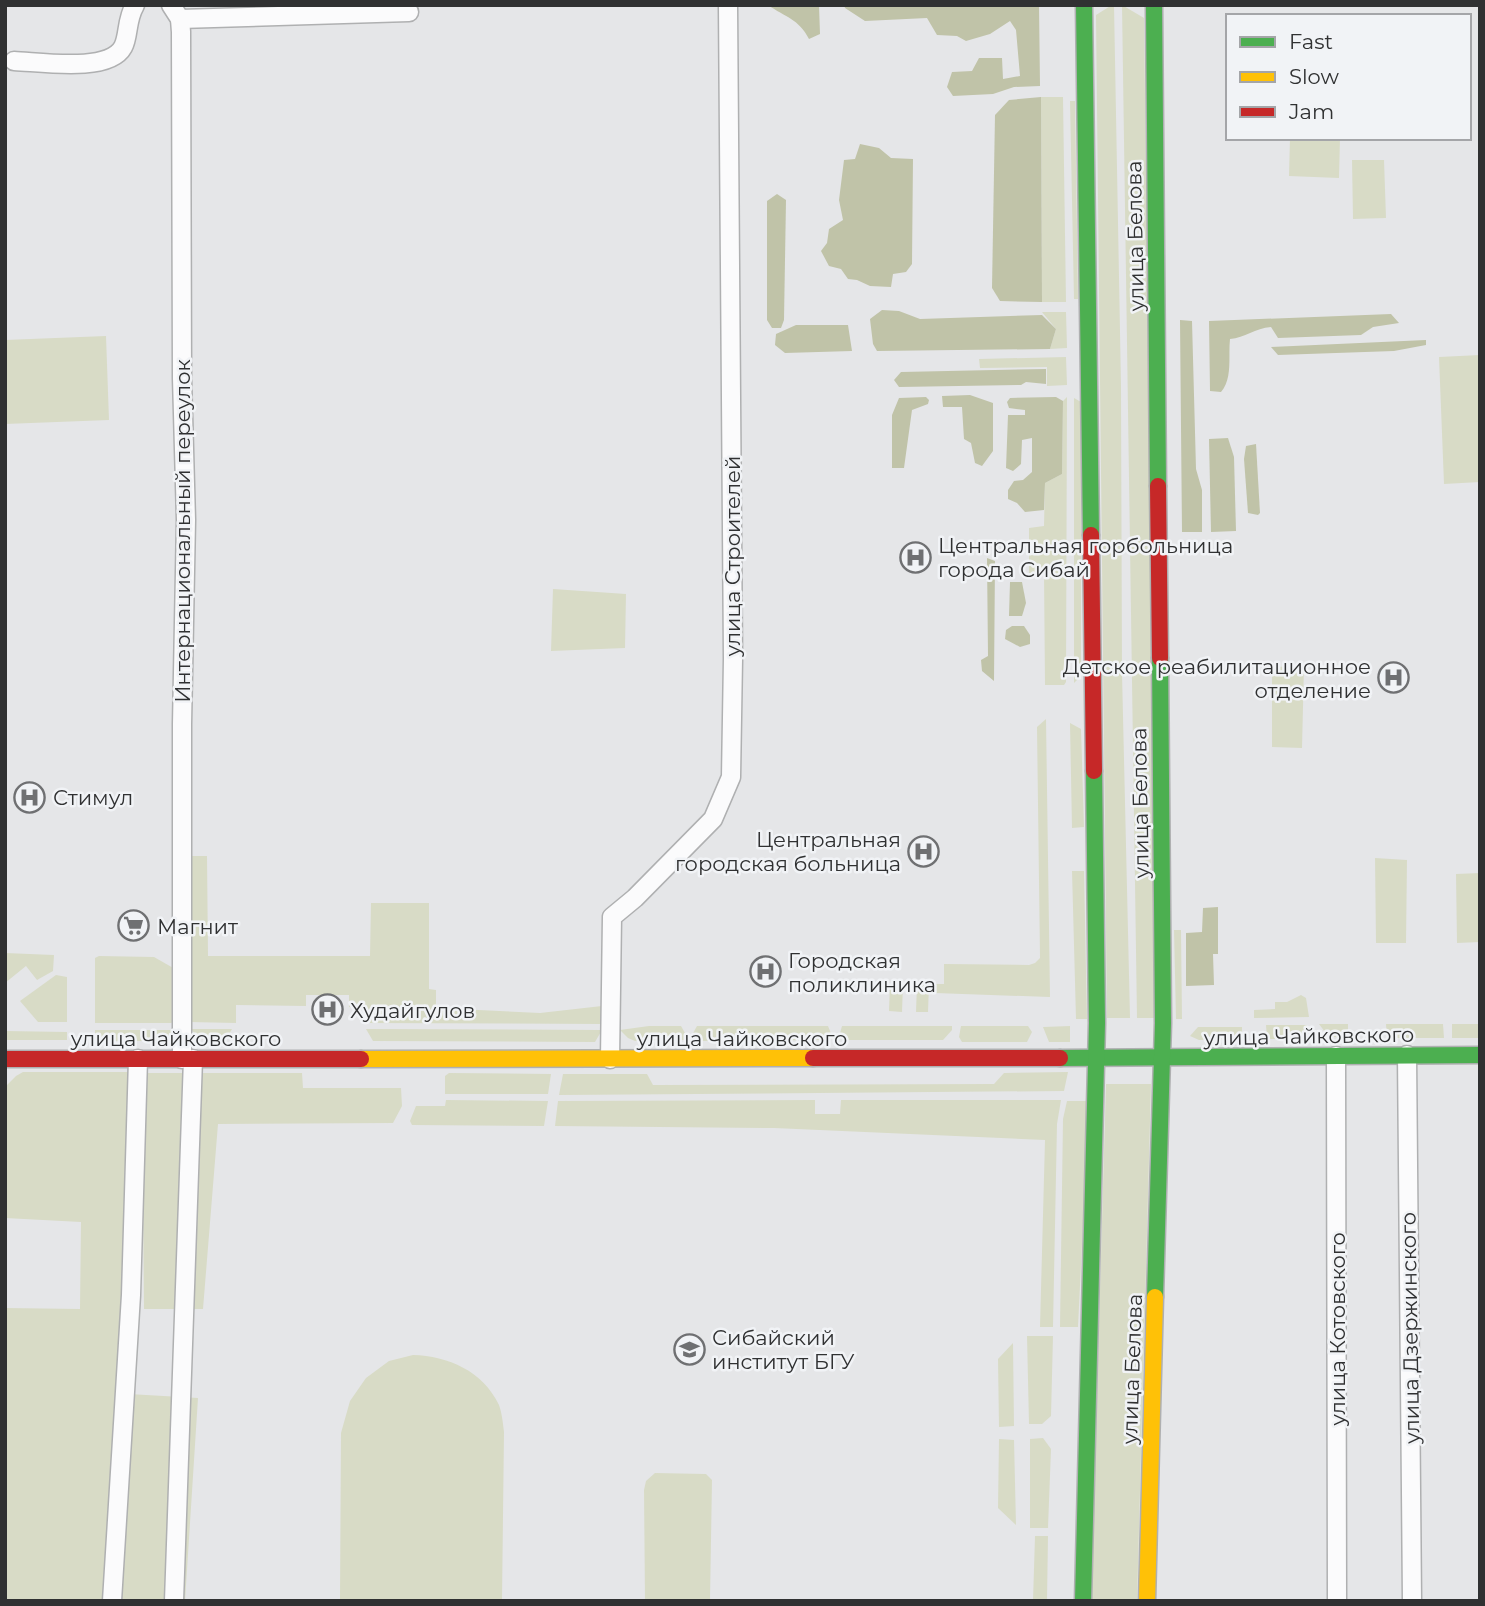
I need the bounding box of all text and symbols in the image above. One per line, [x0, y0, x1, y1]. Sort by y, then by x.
legend [1226, 14, 1471, 140]
text: Fast [1289, 29, 1333, 54]
text: Slow [1289, 64, 1339, 89]
text: Jam [1288, 99, 1334, 124]
street label: улица Белова [1121, 160, 1149, 313]
street label: Интернациональный переулок [170, 359, 195, 703]
street label: улица Строителей [720, 456, 745, 657]
place label: Центральная горбольница города Сибай [938, 533, 1233, 582]
hospital icon: Центральная горбольница города Сибай [898, 540, 932, 574]
place label: Детское реабилитационное отделение [1063, 654, 1371, 703]
hospital icon: Детское реабилитационное отделение [1377, 661, 1411, 695]
street label: улица Белова [1126, 727, 1154, 880]
hospital icon: Стимул [13, 780, 47, 814]
place label: Стимул [53, 785, 133, 810]
place label: Центральная городская больница [675, 827, 901, 876]
hospital icon: Центральная городская больница [907, 834, 941, 868]
supermarket icon: Магнит [117, 909, 151, 943]
place label: Магнит [157, 914, 238, 939]
place label: Городская поликлиника [788, 948, 936, 997]
hospital icon: Городская поликлиника [748, 955, 782, 989]
hospital icon: Худайгулов [310, 993, 344, 1027]
place label: Худайгулов [350, 998, 475, 1023]
street label: улица Чайковского [1203, 1022, 1414, 1050]
street label: улица Чайковского [70, 1026, 281, 1051]
street label: улица Чайковского [636, 1026, 847, 1051]
street label: улица Дзержинского [1395, 1212, 1425, 1445]
street label: улица Котовского [1325, 1232, 1350, 1427]
street label: улица Белова [1117, 1293, 1147, 1446]
place label: Сибайский институт БГУ [712, 1325, 855, 1374]
school or university icon: Сибайский институт БГУ [672, 1332, 706, 1366]

